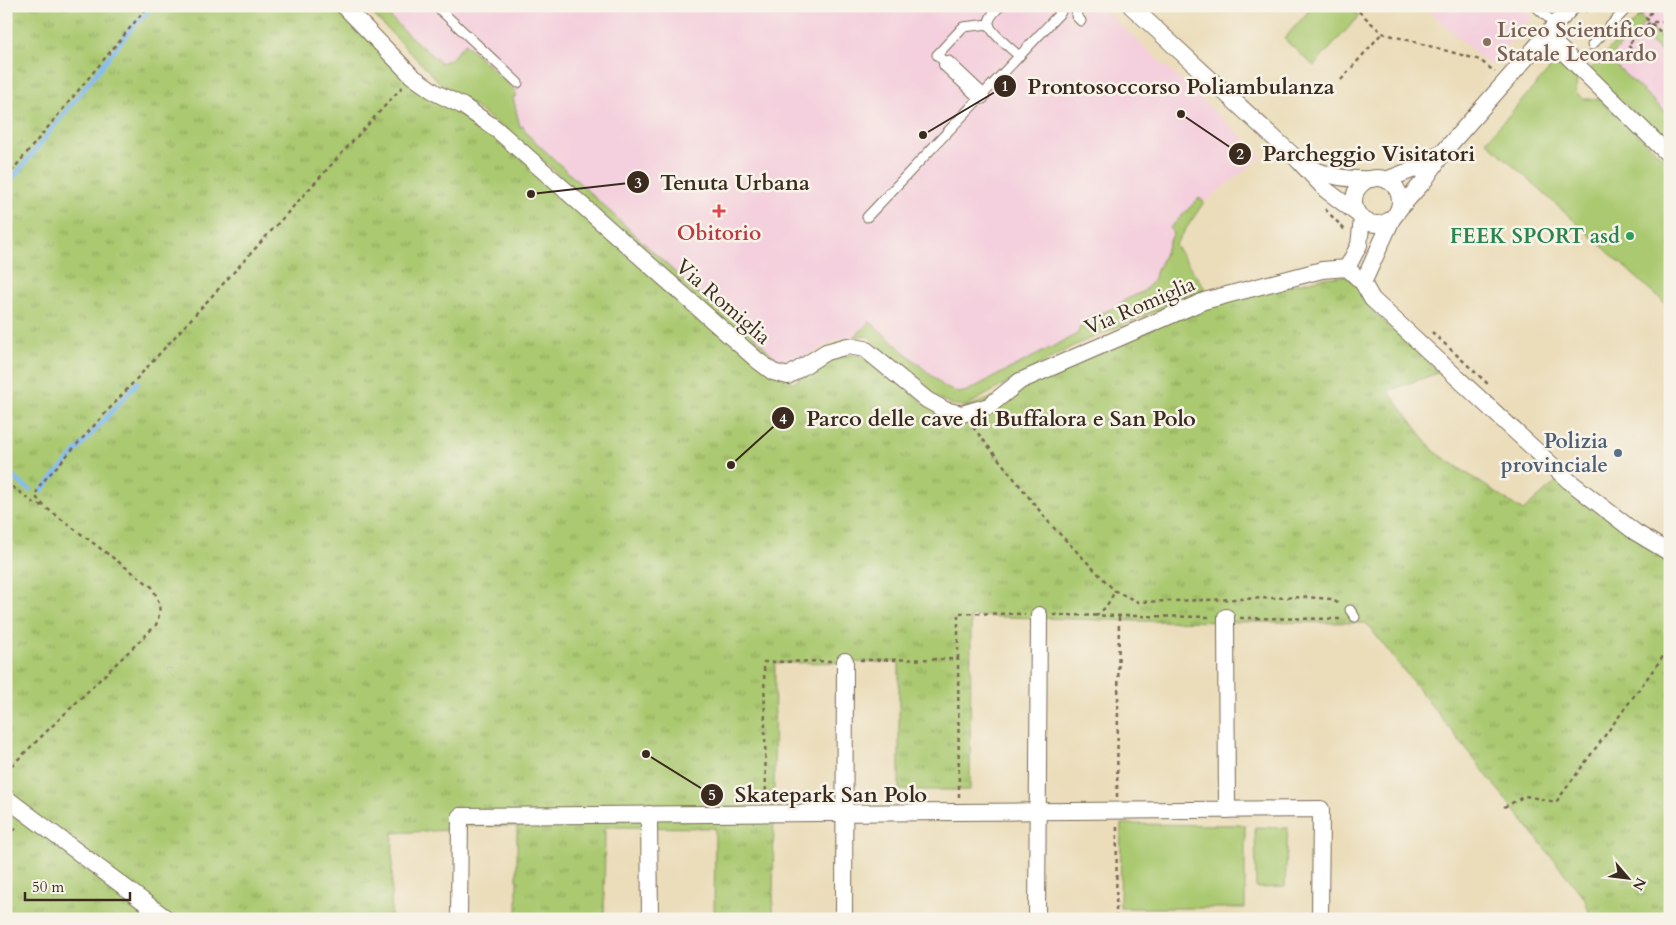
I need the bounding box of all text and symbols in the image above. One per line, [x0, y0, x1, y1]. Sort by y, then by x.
place label: Liceo Scientifico Statale Leonardo [1497, 16, 1657, 69]
marker: Liceo Scientifico Statale Leonardo [1481, 36, 1493, 48]
callout: Prontosoccorso Poliambulanza [992, 67, 1345, 104]
text: Prontosoccorso Poliambulanza [1027, 72, 1335, 102]
text: 1 [1001, 76, 1009, 96]
callout: Parcheggio Visitatori [1227, 135, 1485, 172]
text: Parcheggio Visitatori [1263, 139, 1475, 169]
text: 2 [1236, 144, 1244, 164]
callout: Tenuta Urbana [625, 164, 820, 201]
text: Tenuta Urbana [660, 168, 810, 198]
text: 3 [634, 173, 642, 193]
marker: Obitorio [712, 204, 726, 218]
place label: Obitorio [677, 219, 761, 248]
place label: FEEK SPORT asd [1450, 222, 1620, 251]
marker: FEEK SPORT asd [1624, 230, 1636, 242]
street label: Via Romiglia [669, 252, 777, 352]
street label: Via Romiglia [1080, 270, 1200, 342]
callout: Parco delle cave di Buffalora e San Polo [771, 400, 1205, 437]
text: Parco delle cave di Buffalora e San Polo [806, 404, 1196, 434]
text: 4 [779, 409, 787, 429]
place label: Polizia provinciale [1501, 427, 1609, 480]
marker: Polizia provinciale [1612, 447, 1624, 459]
callout: Skatepark San Polo [699, 776, 937, 813]
text: Skatepark San Polo [735, 780, 927, 810]
text: 5 [708, 785, 716, 805]
north arrow [1604, 852, 1654, 902]
scale bar [25, 870, 130, 902]
text: N [1628, 874, 1650, 894]
text: 50 m [32, 877, 64, 897]

